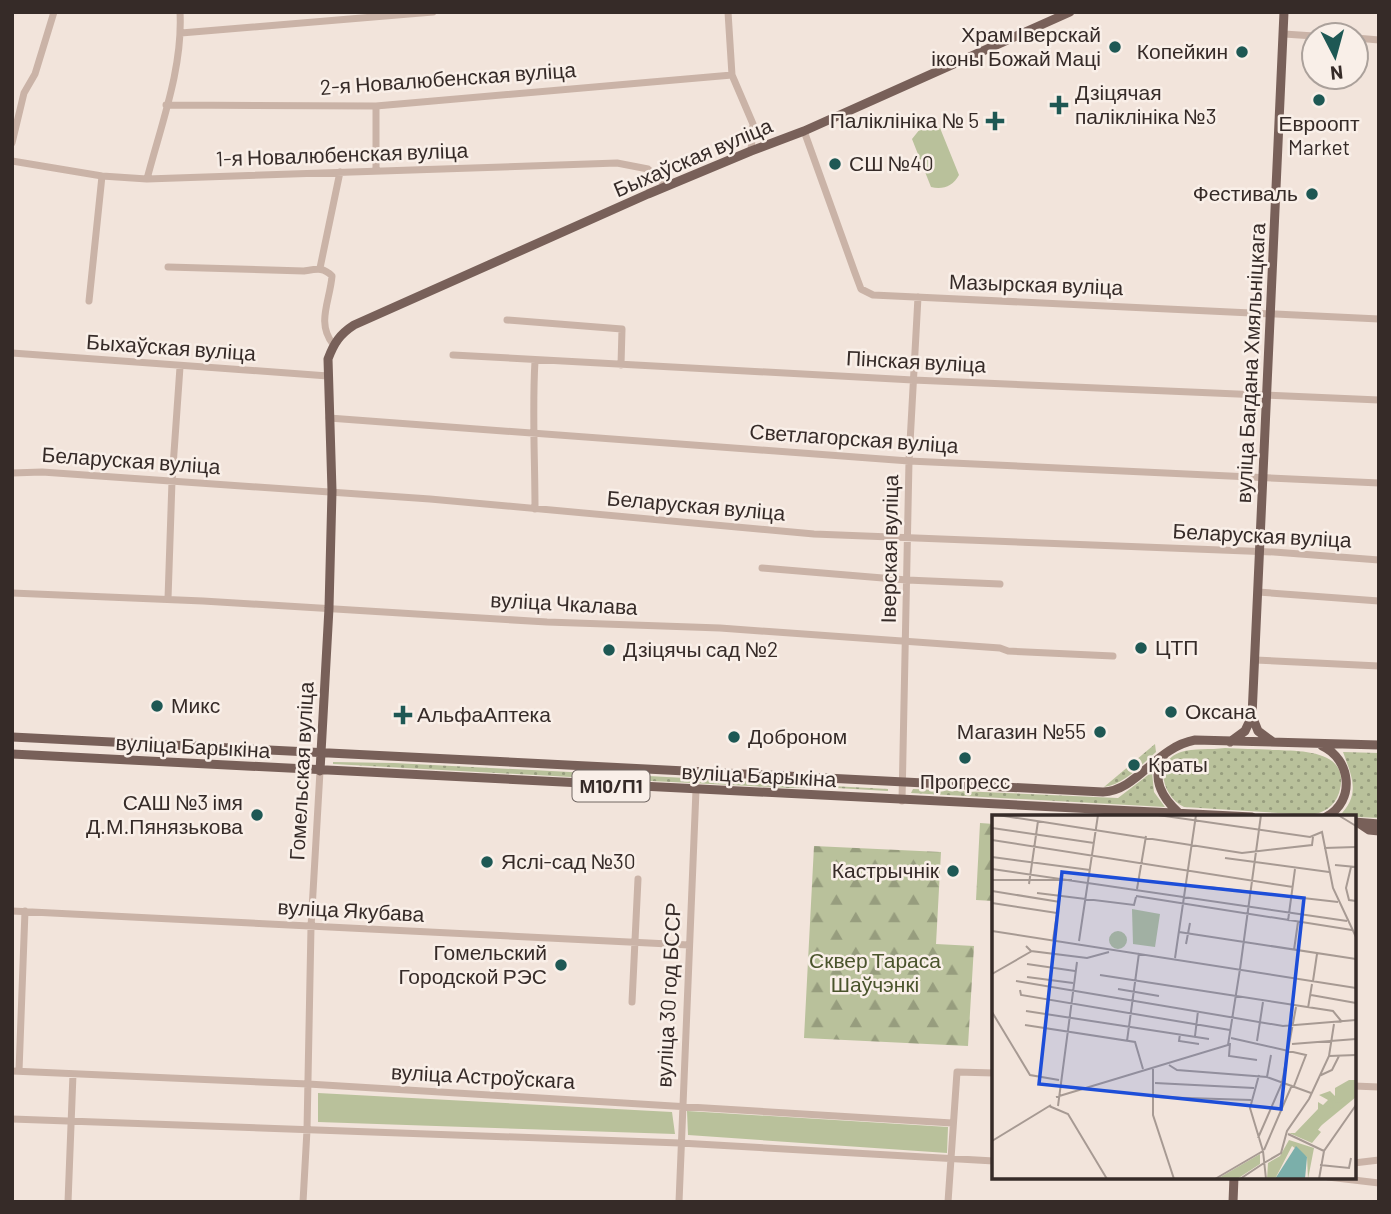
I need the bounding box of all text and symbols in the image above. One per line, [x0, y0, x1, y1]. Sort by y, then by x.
place label: Храм Іверскай іконы Божай Маці [931, 21, 1101, 70]
north arrow [1300, 21, 1370, 91]
place label: Копейкин [1137, 38, 1228, 63]
marker: Храм Іверскай іконы Божай Маці [1107, 39, 1123, 55]
marker: Копейкин [1234, 44, 1250, 60]
street label: 2-я Новалюбенская вуліца [319, 56, 577, 99]
text: N [1329, 61, 1344, 86]
place label: Дзіцячая паліклініка №3 [1075, 79, 1216, 128]
marker: Евроопт Market [1311, 92, 1327, 108]
marker: Дзіцячая паліклініка №3 [1049, 95, 1069, 115]
place label: Паліклініка № 5 [830, 107, 979, 132]
place label: Евроопт Market [1278, 110, 1360, 159]
marker: Паліклініка № 5 [985, 111, 1005, 131]
street label: Быхаўская вуліца [609, 112, 776, 201]
street label: 1-я Новалюбенская вуліца [215, 137, 469, 170]
place label: СШ №40 [849, 150, 934, 175]
marker: СШ №40 [827, 156, 843, 172]
place label: Фестиваль [1193, 180, 1298, 205]
marker: Фестиваль [1304, 186, 1320, 202]
street label: вуліца Багдана Хмяльніцкага [1230, 222, 1269, 504]
street label: Мазырская вуліца [948, 268, 1124, 299]
street label: Быхаўская вуліца [85, 328, 257, 365]
street label: Пінская вуліца [845, 344, 987, 377]
street label: Светлагорская вуліца [749, 418, 960, 457]
street label: Беларуская вуліца [41, 441, 222, 478]
street label: Іверская вуліца [875, 474, 902, 624]
street label: Беларуская вуліца [606, 484, 787, 525]
street label: Беларуская вуліца [1172, 517, 1353, 552]
street label: вуліца Чкалава [490, 586, 639, 619]
place label: ЦТП [1155, 634, 1198, 659]
place label: Дзіцячы сад №2 [623, 636, 778, 661]
marker: ЦТП [1133, 640, 1149, 656]
marker: Дзіцячы сад №2 [601, 642, 617, 658]
street label: Гомельская вуліца [283, 681, 318, 861]
place label: Микс [171, 692, 220, 717]
marker: Микс [149, 698, 165, 714]
place label: Оксана [1185, 698, 1257, 723]
place label: АльфаАптека [417, 701, 551, 726]
marker: Оксана [1163, 704, 1179, 720]
marker: АльфаАптека [395, 707, 411, 723]
place label: Магазин №55 [957, 718, 1086, 743]
place label: Доброном [748, 723, 847, 748]
marker: Магазин №55 [1092, 724, 1108, 740]
street label: вуліца Барыкіна [115, 729, 271, 762]
marker: Доброном [726, 729, 742, 745]
marker: Прогресс [957, 750, 973, 766]
place label: Краты [1148, 751, 1208, 776]
marker: Краты [1126, 757, 1142, 773]
street label: вуліца Барыкіна [681, 758, 837, 791]
place label: Прогресс [920, 768, 1010, 793]
road number: М10/П1 [572, 771, 650, 802]
place label: САШ №3 імя Д.М.Пянязькова [86, 789, 243, 838]
marker: САШ №3 імя Д.М.Пянязькова [249, 807, 265, 823]
inset map [992, 815, 1356, 1179]
place label: Яслі-сад №30 [501, 848, 636, 873]
marker: Яслі-сад №30 [479, 854, 495, 870]
place label: Кастрычнік [832, 857, 940, 882]
marker: Кастрычнік [945, 863, 961, 879]
street label: вуліца Якубава [277, 893, 425, 926]
street label: вуліца 30 год БССР [650, 902, 685, 1088]
place label: Гомельский Городской РЭС [398, 939, 547, 988]
park label: Сквер Тараса Шаўчэнкі [809, 947, 941, 996]
marker: Гомельский Городской РЭС [553, 957, 569, 973]
street label: вуліца Астроўскага [390, 1058, 576, 1093]

